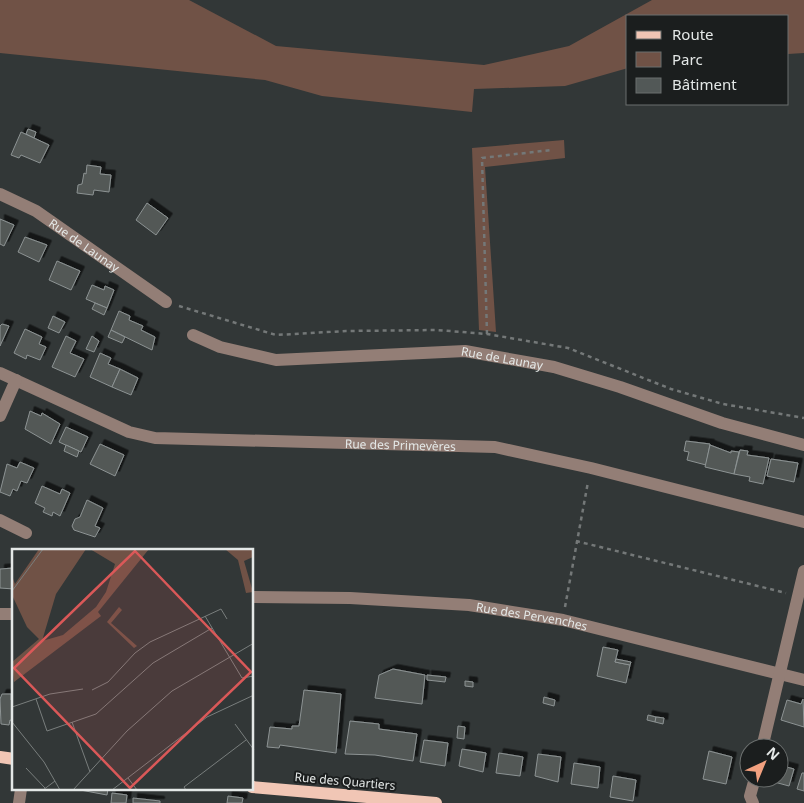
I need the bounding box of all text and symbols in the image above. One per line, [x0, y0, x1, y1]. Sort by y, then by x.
legend [626, 15, 789, 105]
text: Route [672, 24, 714, 44]
text: Parc [672, 49, 703, 69]
text: Bâtiment [672, 74, 737, 94]
street label: Rue de Launay [46, 214, 124, 276]
street label: Rue de Launay [460, 342, 545, 374]
street label: Rue des Primevères [345, 435, 456, 454]
inset map [12, 549, 254, 790]
street label: Rue des Pervenches [475, 598, 590, 634]
north arrow [739, 738, 789, 788]
text: N [763, 742, 784, 764]
street label: Rue des Quartiers [294, 768, 396, 794]

